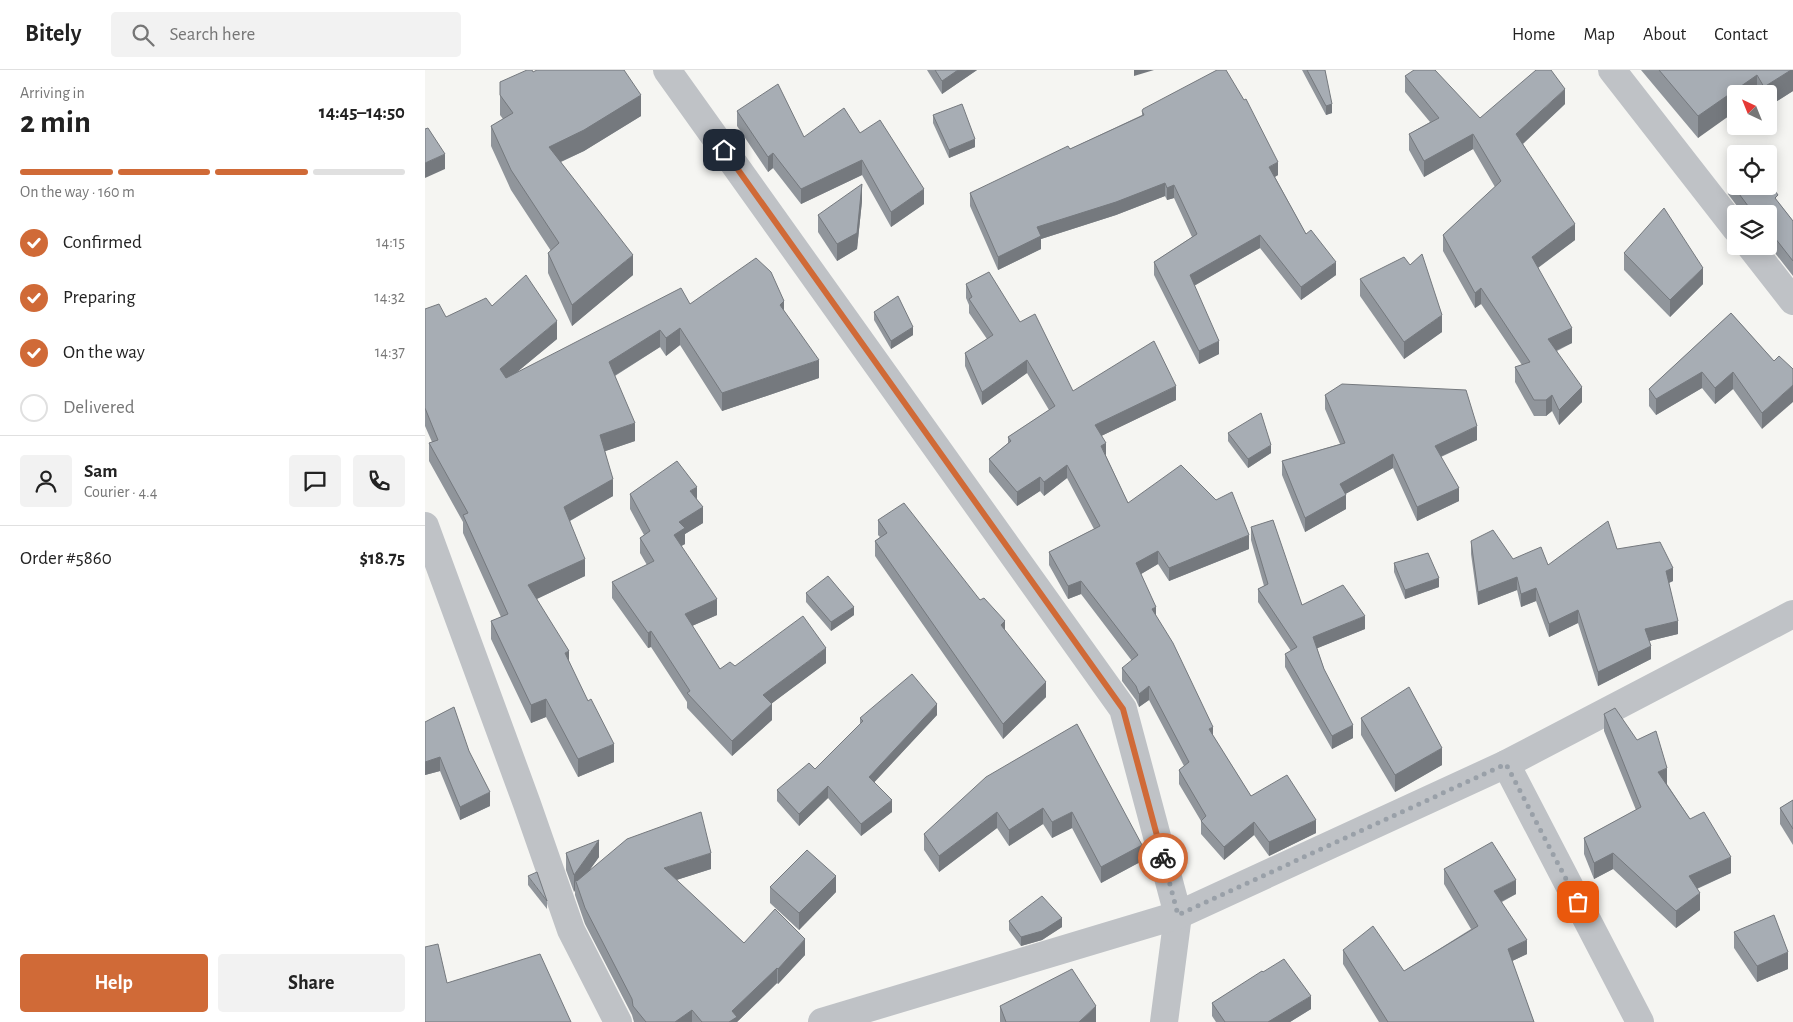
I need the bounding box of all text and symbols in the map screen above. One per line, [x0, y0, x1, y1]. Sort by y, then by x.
search box [111, 12, 461, 57]
icon: search [129, 21, 157, 49]
text: Bitely [25, 22, 81, 46]
text: Search here [169, 25, 255, 44]
text: Home [1512, 26, 1555, 44]
text: Map [1583, 26, 1615, 44]
text: About [1643, 26, 1686, 44]
text: Contact [1714, 26, 1768, 44]
text: Arriving in [20, 85, 85, 101]
north arrow [1727, 85, 1777, 135]
map controls [1727, 85, 1777, 255]
text: 14:45–14:50 [319, 103, 405, 122]
text: 2 min [20, 106, 91, 138]
pin [703, 129, 745, 171]
icon: home [710, 136, 738, 164]
button: locate [1727, 145, 1777, 195]
text: On the way · 160 m [20, 184, 135, 200]
button: layers [1727, 205, 1777, 255]
icon: check [20, 229, 48, 257]
text: Confirmed [63, 233, 142, 252]
text: 14:15 [376, 234, 405, 250]
icon: check [20, 284, 48, 312]
text: Preparing [63, 288, 136, 307]
text: 14:32 [374, 289, 405, 305]
icon: check [20, 339, 48, 367]
text: On the way [63, 343, 145, 362]
text: 14:37 [375, 344, 405, 360]
text: Delivered [63, 398, 135, 417]
button: person [20, 455, 72, 507]
button: chat [289, 455, 341, 507]
button: phone [353, 455, 405, 507]
text: Sam [84, 462, 118, 481]
text: Courier · 4.4 [84, 484, 157, 500]
text: Order #5860 [20, 549, 112, 568]
text: $18.75 [359, 549, 405, 568]
courier [1138, 833, 1188, 883]
icon: bike [1149, 844, 1177, 872]
pin [1557, 881, 1599, 923]
icon: bag [1564, 888, 1592, 916]
button: Help [20, 954, 208, 1012]
button: Share [218, 954, 405, 1012]

